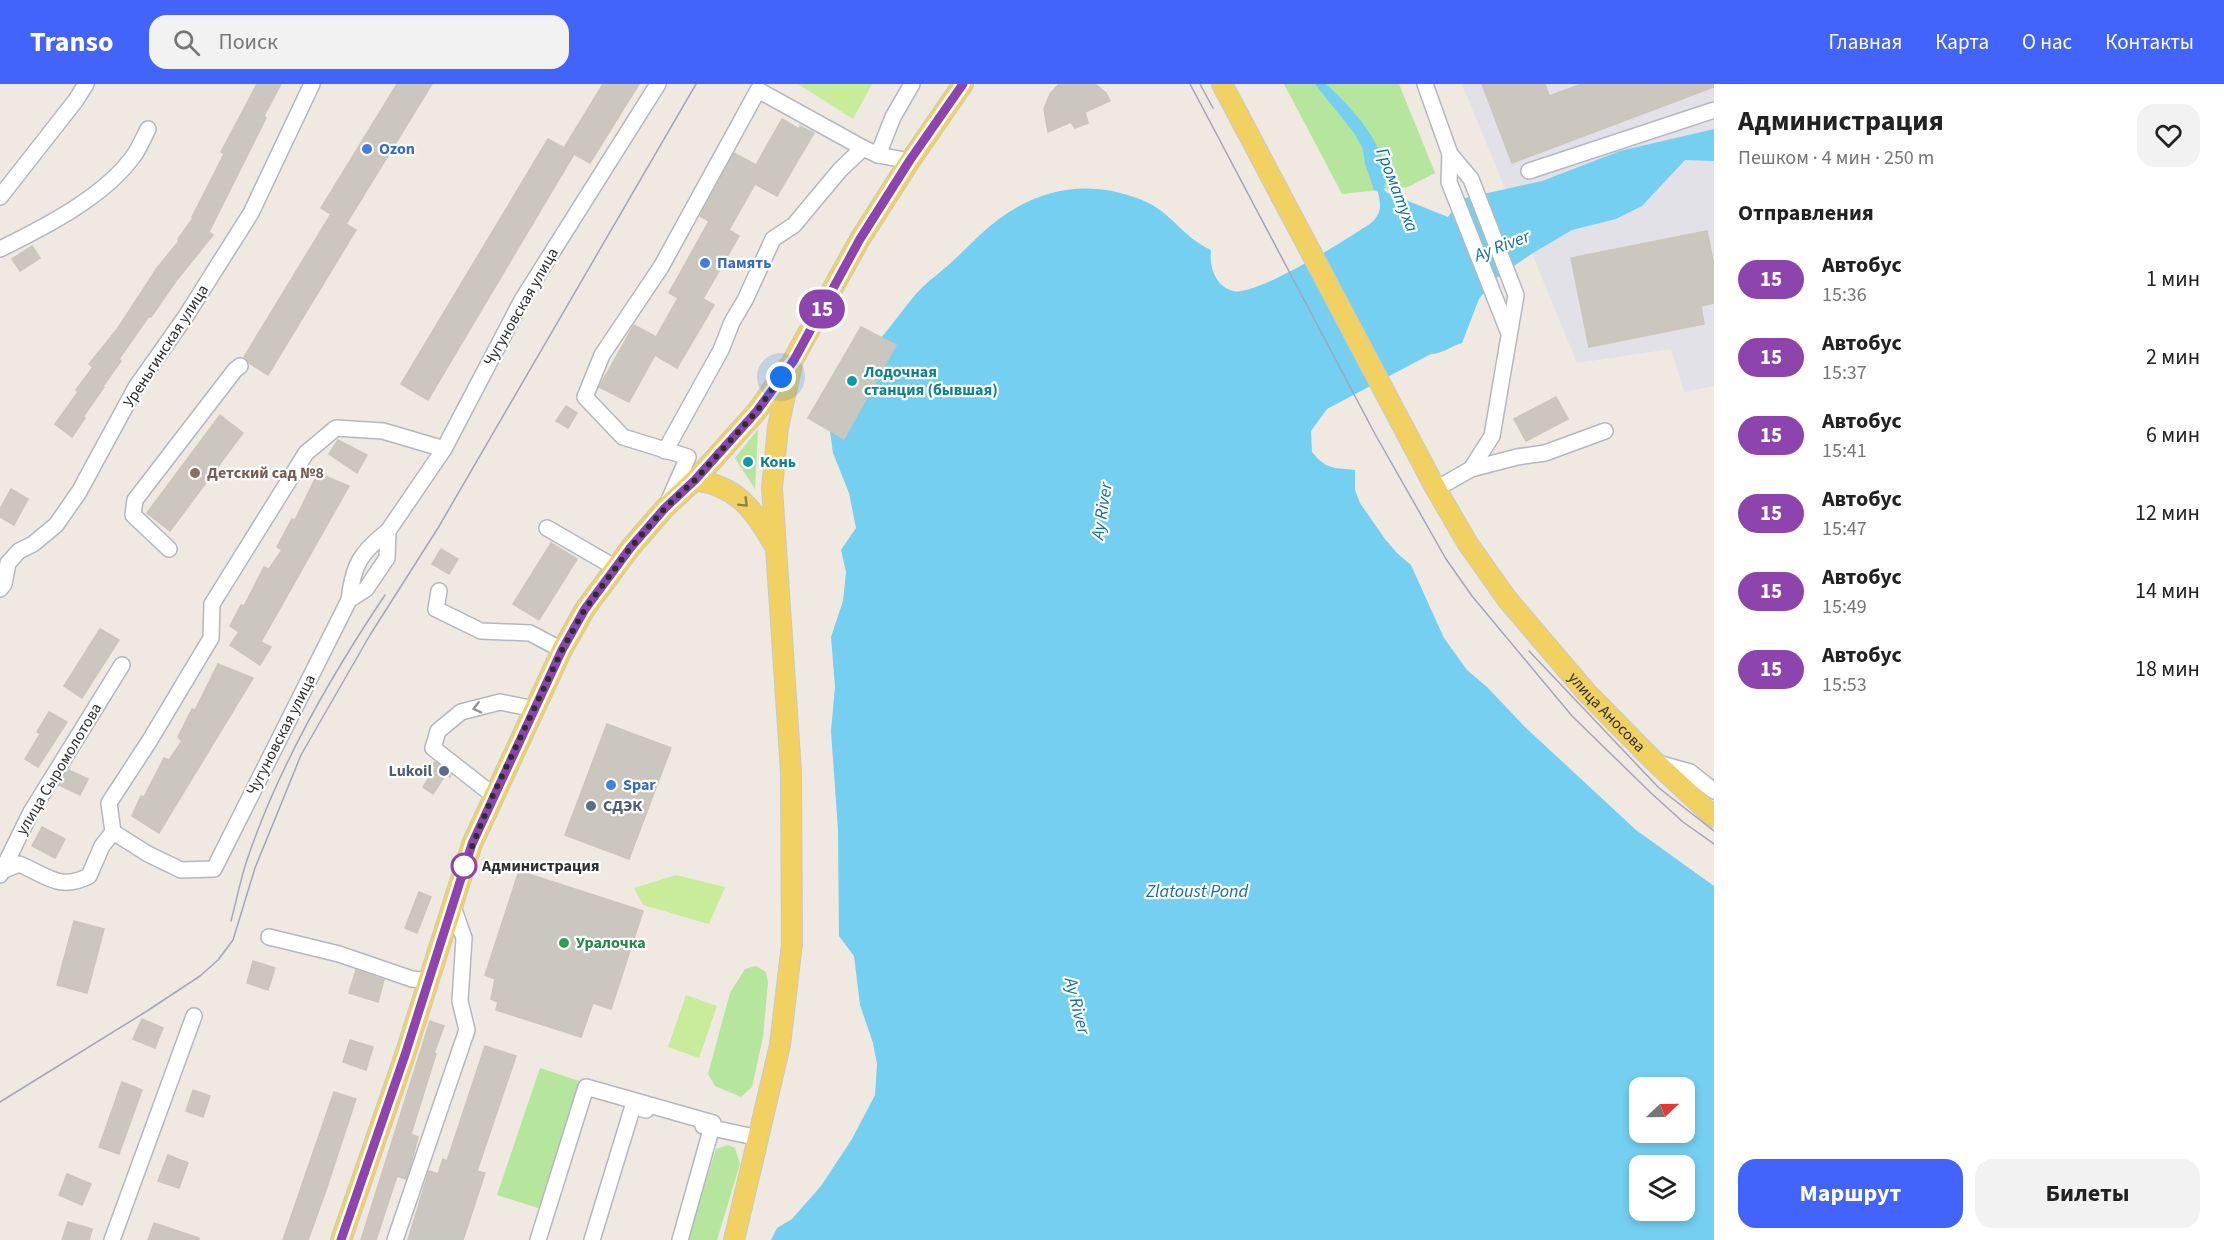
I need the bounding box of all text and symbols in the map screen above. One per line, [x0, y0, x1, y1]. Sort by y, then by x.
search box [149, 15, 569, 69]
text: Transo [30, 22, 113, 62]
icon: search [170, 26, 203, 59]
text: Поиск [218, 26, 278, 58]
text: Главная [1829, 27, 1902, 57]
text: Карта [1935, 27, 1989, 57]
text: О нас [2022, 27, 2072, 57]
text: Контакты [2105, 27, 2194, 57]
text: Администрация [1738, 101, 1944, 141]
button: heart [2137, 104, 2200, 167]
place label: Ozon [379, 138, 415, 160]
marker: Ozon [360, 142, 374, 156]
water label: Громатуха [1370, 144, 1425, 236]
text: Пешком · 4 мин · 250 m [1738, 144, 1934, 172]
text: Отправления [1738, 197, 1874, 229]
water label: Ay River [1470, 224, 1534, 268]
street label: Чугуновская улица [478, 244, 564, 370]
text: Автобус [1822, 249, 1902, 281]
place label: Память [717, 252, 771, 274]
marker: Память [698, 256, 712, 270]
text: 1 мин [2146, 263, 2200, 295]
text: 15 [1760, 264, 1782, 294]
street label: Уреньгинская улица [118, 280, 214, 412]
text: 15:36 [1822, 281, 1867, 309]
line badge: 15 [795, 290, 849, 328]
text: 15 [811, 294, 833, 324]
text: Автобус [1822, 327, 1902, 359]
text: 2 мин [2146, 341, 2200, 373]
text: 15 [1760, 342, 1782, 372]
text: 15:37 [1822, 359, 1867, 387]
place label: Лодочная станция (бывшая) [863, 361, 998, 401]
your location [766, 362, 796, 392]
marker: Лодочная станция (бывшая) [845, 374, 859, 388]
text: Автобус [1822, 405, 1902, 437]
text: 6 мин [2146, 419, 2200, 451]
text: 15 [1760, 420, 1782, 450]
text: 15:41 [1822, 437, 1867, 465]
place label: Конь [760, 451, 796, 473]
marker: Конь [741, 455, 755, 469]
place label: Детский сад №8 [207, 462, 324, 484]
marker: Детский сад №8 [188, 466, 202, 480]
water label: Ay River [1085, 480, 1119, 542]
text: Автобус [1822, 483, 1902, 515]
one-way arrow [737, 497, 748, 507]
text: 12 мин [2135, 497, 2200, 529]
text: 15 [1760, 498, 1782, 528]
text: 15:47 [1822, 515, 1867, 543]
text: Автобус [1822, 561, 1902, 593]
text: 14 мин [2135, 575, 2200, 607]
text: 15 [1760, 576, 1782, 606]
text: 15:49 [1822, 593, 1867, 621]
text: Автобус [1822, 639, 1902, 671]
text: 18 мин [2135, 653, 2200, 685]
text: 15 [1760, 654, 1782, 684]
street label: улица Аносова [1563, 667, 1650, 757]
street label: Чугуновская улица [241, 671, 321, 799]
text: 15:53 [1822, 671, 1867, 699]
street label: улица Сыромолотова [11, 699, 107, 839]
one-way arrow [473, 701, 483, 714]
place label: Lukoil [389, 760, 432, 782]
marker: Lukoil [437, 764, 451, 778]
place label: Spar [623, 774, 656, 796]
marker: Spar [604, 778, 618, 792]
place label: СДЭК [603, 795, 642, 817]
marker: СДЭК [584, 799, 598, 813]
marker: Администрация [451, 853, 477, 879]
place label: Администрация [481, 855, 600, 877]
water label: Zlatoust Pond [1145, 879, 1248, 904]
place label: Уралочка [576, 932, 646, 954]
marker: Уралочка [557, 936, 571, 950]
water label: Ay River [1058, 974, 1096, 1038]
north arrow [1629, 1077, 1695, 1143]
map controls [1629, 1077, 1695, 1221]
button: layers [1629, 1155, 1695, 1221]
button: Маршрут [1738, 1159, 1963, 1228]
button: Билеты [1975, 1159, 2200, 1228]

